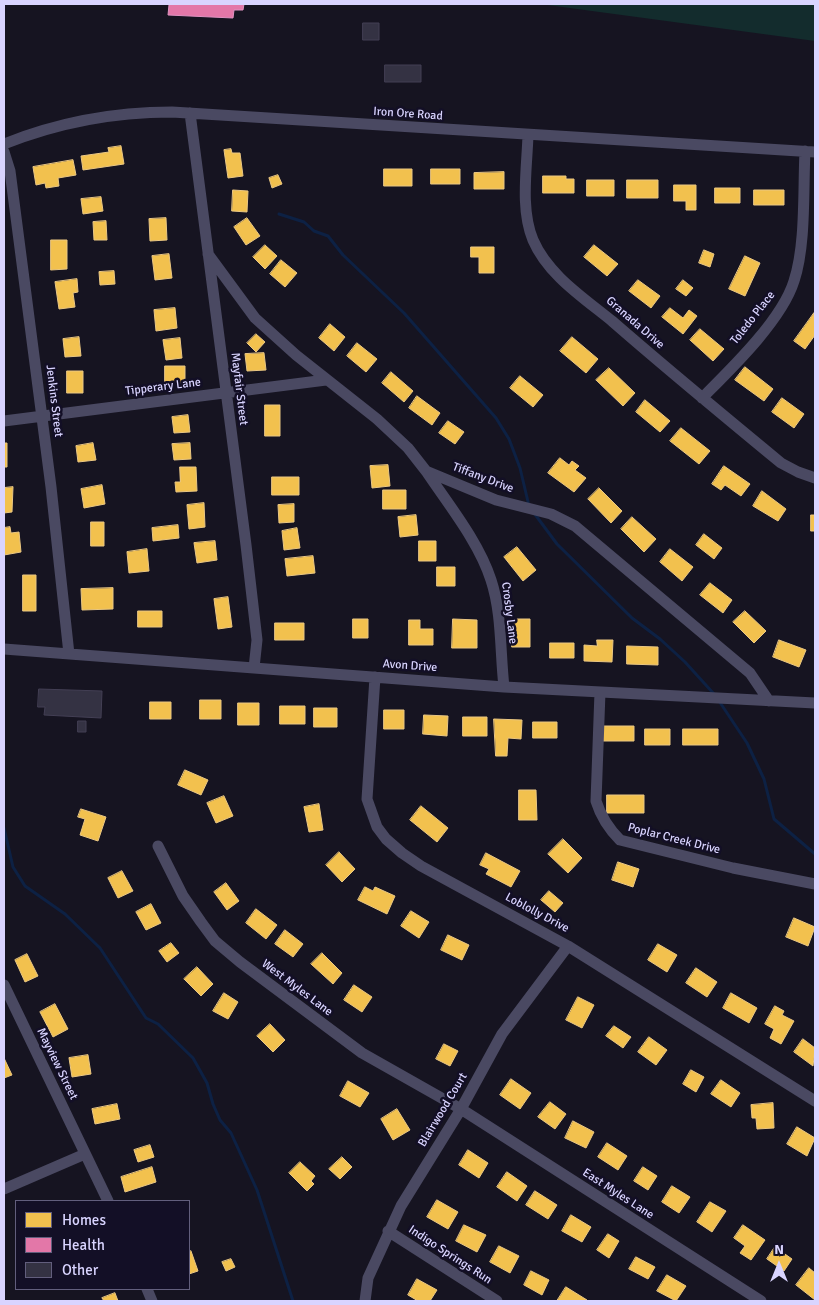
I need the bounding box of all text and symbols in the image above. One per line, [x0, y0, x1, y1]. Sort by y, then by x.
street label: Iron Ore Road [373, 104, 443, 124]
street label: Toledo Place [728, 288, 778, 348]
street label: Granada Drive [603, 294, 667, 352]
street label: Mayfair Street [227, 352, 251, 426]
street label: Jenkins Street [42, 364, 66, 438]
street label: Tipperary Lane [124, 375, 202, 399]
street label: Tiffany Drive [450, 460, 516, 496]
street label: Crosby Lane [498, 581, 520, 645]
street label: Avon Drive [382, 657, 438, 675]
street label: Poplar Creek Drive [626, 821, 722, 857]
street label: Loblolly Drive [503, 890, 571, 936]
street label: West Myles Lane [259, 957, 335, 1019]
street label: Mayview Street [33, 1026, 81, 1102]
street label: Blairwood Court [415, 1070, 471, 1150]
street label: East Myles Lane [580, 1166, 656, 1222]
legend [15, 1200, 190, 1290]
text: Homes [62, 1211, 106, 1229]
street label: Indigo Springs Run [406, 1223, 494, 1287]
text: Health [62, 1236, 105, 1254]
north arrow [754, 1240, 804, 1290]
text: N [774, 1241, 784, 1258]
text: Other [62, 1261, 98, 1279]

